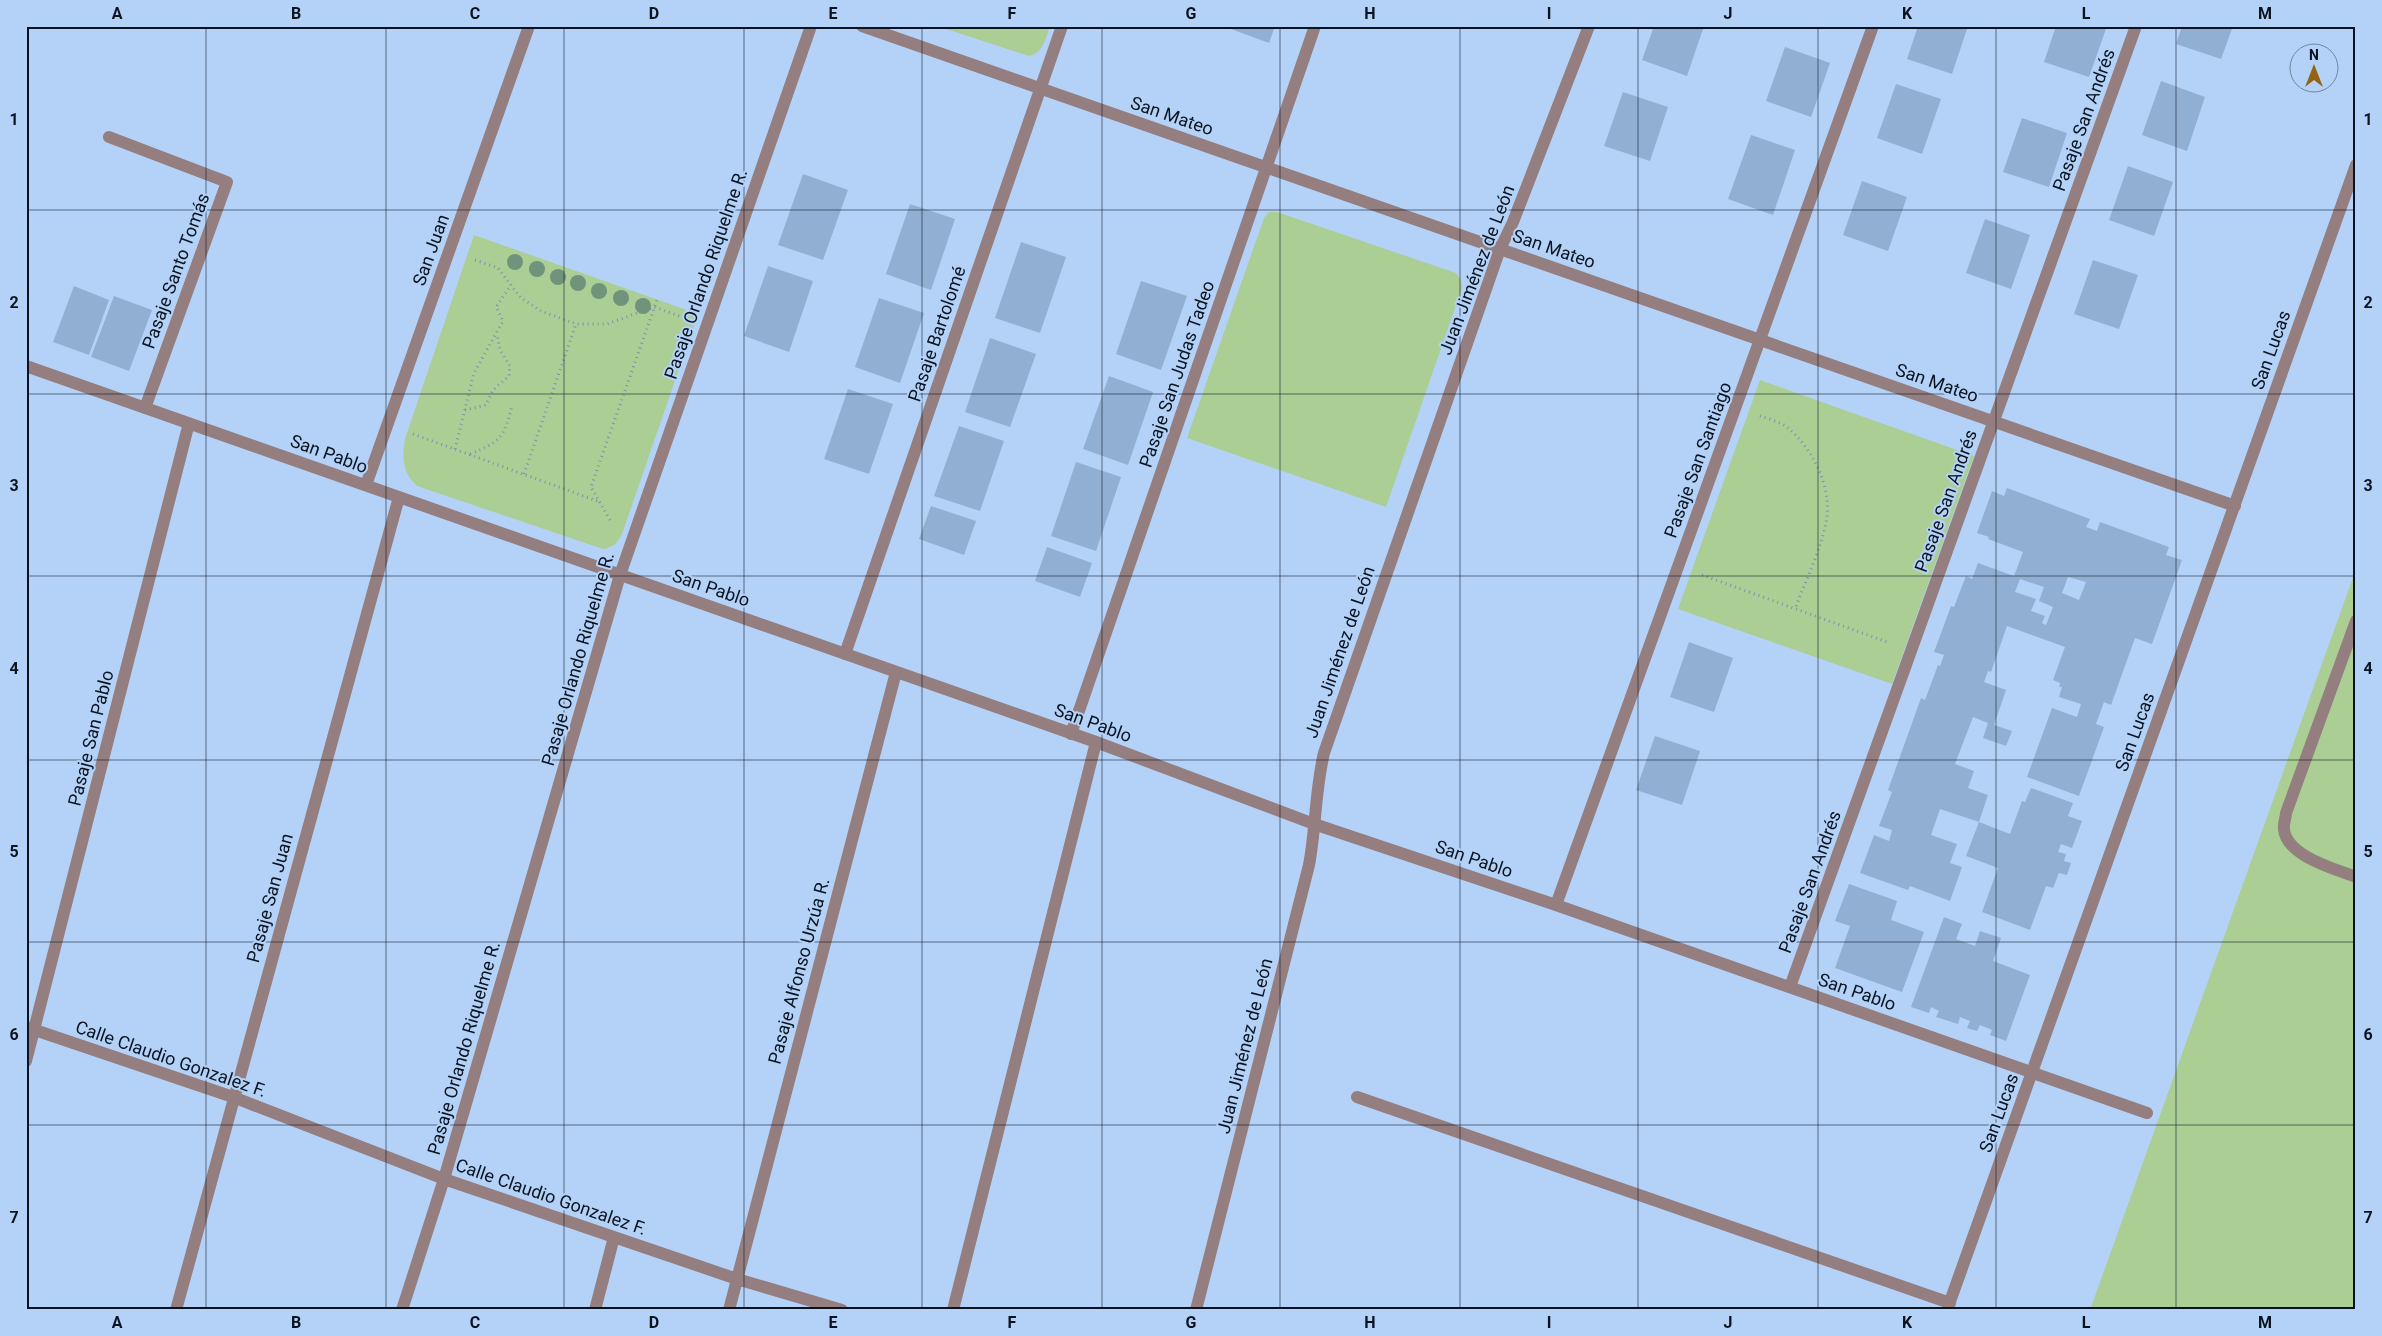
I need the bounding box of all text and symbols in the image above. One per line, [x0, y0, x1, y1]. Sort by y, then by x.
text: A [112, 4, 123, 23]
text: B [291, 4, 301, 23]
text: C [470, 4, 480, 23]
text: D [649, 4, 659, 23]
text: E [829, 4, 838, 23]
text: F [1008, 4, 1017, 23]
text: G [1186, 4, 1197, 23]
text: H [1364, 4, 1376, 23]
text: I [1547, 4, 1551, 23]
text: J [1724, 4, 1732, 23]
text: K [1902, 4, 1913, 23]
text: L [2082, 4, 2091, 23]
text: M [2258, 4, 2272, 23]
north arrow [2290, 42, 2340, 92]
street label: Pasaje San Andrés [2048, 46, 2119, 194]
text: N [2309, 47, 2319, 63]
street label: San Mateo [1128, 92, 1216, 139]
text: 1 [9, 110, 19, 129]
text: 1 [2363, 110, 2373, 129]
street label: Pasaje Orlando Riquelme R. [660, 166, 751, 382]
street label: Juan Jiménez de León [1434, 182, 1519, 358]
street label: Pasaje Santo Tomás [138, 190, 213, 351]
street label: San Juan [408, 211, 453, 288]
street label: San Mateo [1510, 225, 1598, 272]
street label: Pasaje Bartolomé [903, 263, 970, 404]
street label: Pasaje San Judas Tadeo [1135, 278, 1218, 470]
text: 2 [9, 293, 19, 312]
text: 2 [2363, 293, 2373, 312]
street label: San Lucas [2247, 307, 2295, 392]
street label: San Mateo [1893, 359, 1981, 406]
street label: Pasaje San Santiago [1660, 379, 1735, 541]
street label: Pasaje San Andrés [1910, 427, 1981, 575]
street label: San Pablo [288, 430, 371, 477]
text: 3 [9, 476, 19, 495]
text: 3 [2363, 476, 2373, 495]
street label: Pasaje Orlando Riquelme R. [537, 550, 618, 768]
street label: Juan Jiménez de León [1300, 563, 1379, 740]
street label: San Pablo [670, 564, 753, 611]
text: 4 [9, 659, 19, 678]
text: 4 [2363, 659, 2373, 678]
street label: Pasaje San Pablo [63, 668, 118, 808]
street label: San Lucas [2111, 689, 2159, 774]
street label: San Pablo [1052, 699, 1135, 746]
street label: Pasaje San Andrés [1774, 808, 1845, 956]
street label: Pasaje San Juan [242, 831, 297, 965]
street label: San Pablo [1433, 835, 1516, 882]
text: 5 [9, 842, 19, 861]
text: 5 [2363, 842, 2373, 861]
street label: Pasaje Alfonso Urzúa R. [764, 876, 833, 1066]
street label: Pasaje Orlando Riquelme R. [423, 939, 504, 1157]
street label: Juan Jiménez de León [1213, 956, 1276, 1136]
street label: San Pablo [1816, 968, 1899, 1015]
street label: Calle Claudio Gonzalez F. [73, 1016, 269, 1101]
text: 6 [9, 1025, 19, 1044]
text: 6 [2363, 1025, 2373, 1044]
street label: San Lucas [1975, 1070, 2023, 1155]
street label: Calle Claudio Gonzalez F. [453, 1154, 649, 1239]
text: 7 [9, 1208, 19, 1227]
text: 7 [2363, 1208, 2373, 1227]
text: A [112, 1313, 123, 1332]
text: B [291, 1313, 301, 1332]
text: C [470, 1313, 480, 1332]
text: D [649, 1313, 659, 1332]
text: E [829, 1313, 838, 1332]
text: F [1008, 1313, 1017, 1332]
text: G [1186, 1313, 1197, 1332]
text: H [1364, 1313, 1376, 1332]
text: I [1547, 1313, 1551, 1332]
text: J [1724, 1313, 1732, 1332]
text: K [1902, 1313, 1913, 1332]
text: L [2082, 1313, 2091, 1332]
text: M [2258, 1313, 2272, 1332]

